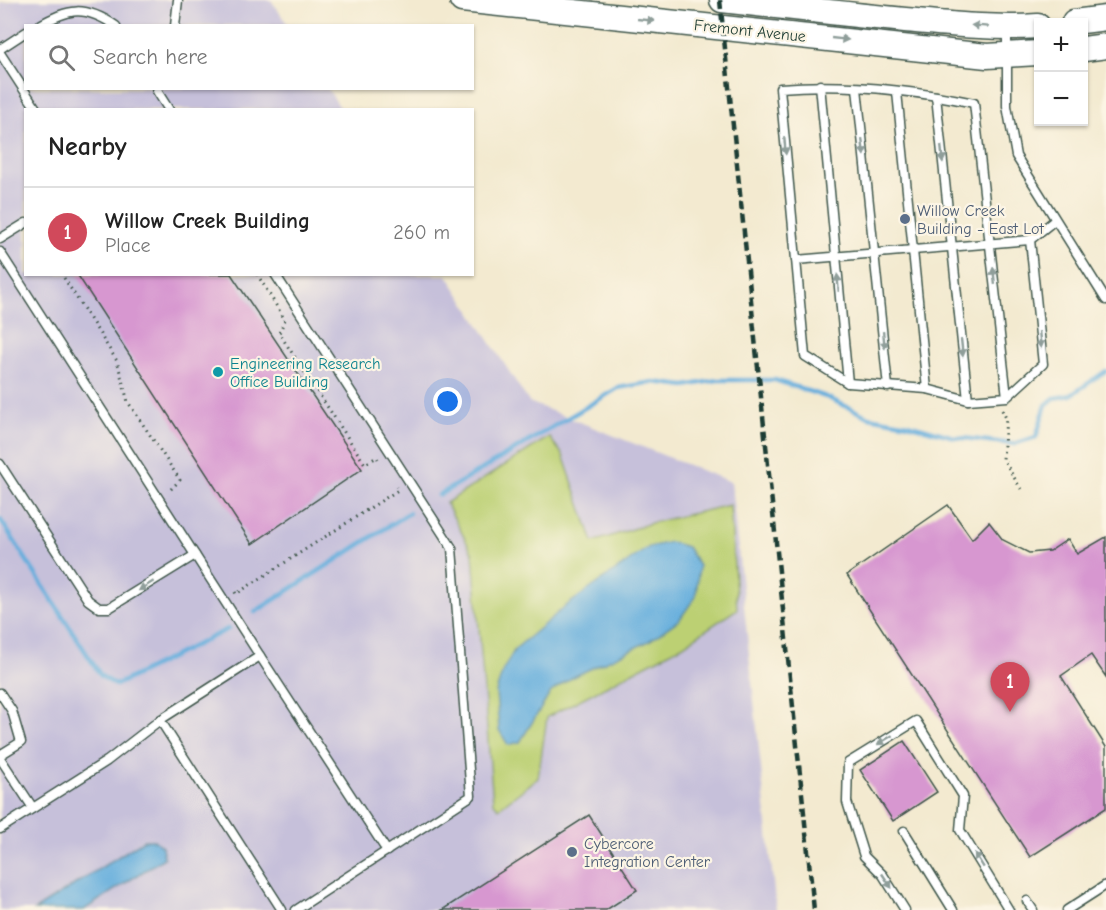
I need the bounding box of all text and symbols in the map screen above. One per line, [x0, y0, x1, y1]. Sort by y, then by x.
one-way arrow [636, 15, 655, 25]
street label: Fremont Avenue [693, 16, 807, 46]
map controls [1034, 18, 1088, 126]
button: + [1034, 18, 1088, 72]
one-way arrow [971, 22, 990, 31]
search box [24, 24, 474, 90]
one-way arrow [830, 35, 849, 44]
icon: search [45, 41, 78, 74]
text: Search here [93, 44, 208, 70]
button: − [1034, 72, 1088, 126]
text: Nearby [48, 132, 127, 162]
one-way arrow [780, 137, 790, 156]
one-way arrow [858, 137, 868, 156]
one-way arrow [937, 144, 947, 163]
place label: Willow Creek Building - East Lot [917, 202, 1044, 238]
text: Willow Creek Building [105, 208, 310, 234]
marker: Willow Creek Building - East Lot [898, 212, 912, 226]
text: 1 [64, 221, 71, 244]
text: 260 m [393, 221, 450, 244]
text: Place [105, 234, 151, 257]
one-way arrow [989, 267, 998, 286]
one-way arrow [833, 273, 843, 292]
one-way arrow [1035, 330, 1045, 349]
one-way arrow [879, 331, 888, 350]
one-way arrow [957, 338, 967, 357]
place label: Engineering Research Office Building [230, 355, 381, 391]
marker: Engineering Research Office Building [211, 365, 225, 379]
your location [433, 387, 462, 416]
one-way arrow [137, 580, 154, 591]
pin: 1 [990, 662, 1030, 712]
one-way arrow [877, 735, 893, 746]
place label: Cybercore Integration Center [584, 835, 711, 871]
marker: Cybercore Integration Center [565, 845, 579, 859]
one-way arrow [973, 852, 984, 868]
one-way arrow [881, 873, 892, 890]

